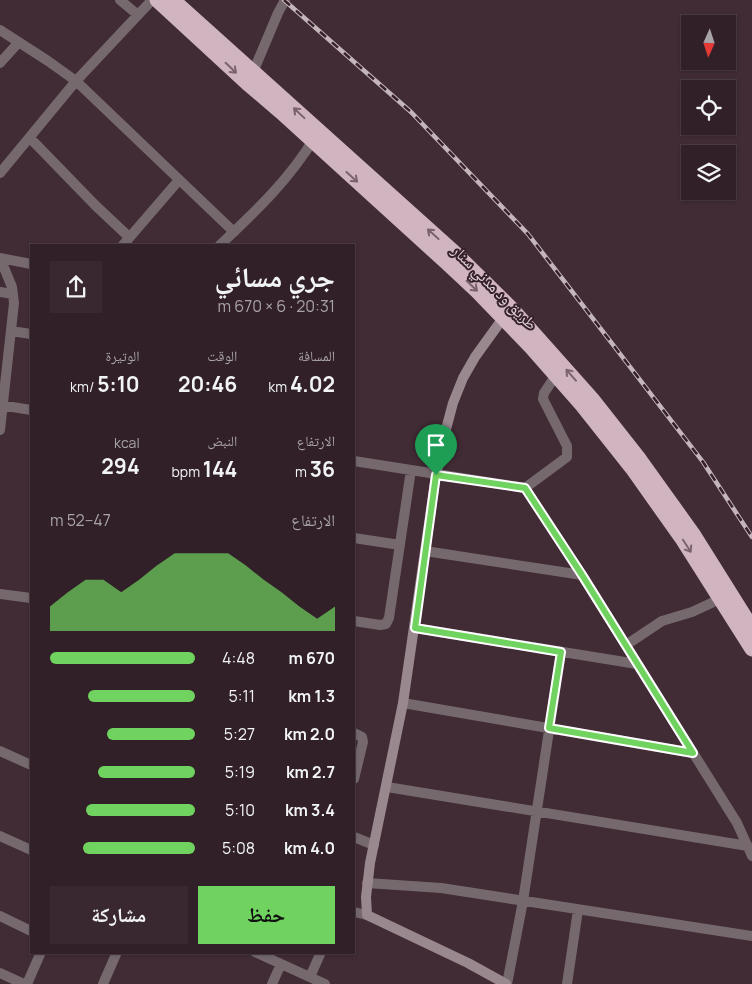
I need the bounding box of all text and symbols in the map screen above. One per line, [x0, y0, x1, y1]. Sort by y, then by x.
north arrow [681, 15, 736, 70]
map controls [681, 15, 736, 200]
one-way arrow [225, 62, 238, 74]
button: locate [681, 80, 736, 135]
one-way arrow [293, 107, 306, 119]
button: layers [681, 145, 736, 200]
one-way arrow [346, 171, 359, 183]
one-way arrow [426, 228, 439, 240]
street label: طريق ود مدني سنار [445, 239, 542, 336]
text: جري مسائي [215, 257, 335, 295]
button: share [50, 261, 102, 313]
one-way arrow [466, 280, 479, 292]
text: 20:31 · 6 × 670 m [218, 295, 335, 317]
text: الوتيرة [106, 346, 140, 365]
text: الوقت [207, 346, 237, 365]
text: المسافة [298, 346, 335, 365]
one-way arrow [565, 368, 577, 381]
text: 5:10 [97, 370, 140, 398]
text: 20:46 [178, 370, 237, 398]
text: 4.02 [290, 370, 335, 398]
text: /km [70, 377, 97, 396]
text: km [268, 377, 290, 396]
pin [415, 424, 457, 475]
text: النبض [207, 431, 237, 450]
text: الارتفاع [297, 431, 335, 450]
icon: arrive [422, 431, 450, 459]
text: kcal [114, 433, 140, 452]
text: 294 [101, 452, 140, 480]
text: 144 [203, 455, 237, 483]
text: 36 [310, 455, 335, 483]
text: bpm [172, 462, 203, 481]
text: m [295, 462, 310, 481]
text: 47–52 m [50, 509, 111, 531]
text: الارتفاع [291, 509, 335, 531]
one-way arrow [682, 539, 692, 553]
text: 4:48 [222, 647, 255, 669]
text: 670 m [288, 647, 335, 669]
text: 5:11 [228, 685, 255, 707]
text: 1.3 km [288, 685, 335, 707]
text: 5:27 [224, 723, 255, 745]
text: 2.0 km [284, 723, 335, 745]
text: 5:19 [225, 761, 255, 783]
text: 2.7 km [286, 761, 335, 783]
text: 5:10 [225, 799, 255, 821]
text: 3.4 km [285, 799, 335, 821]
text: 5:08 [222, 837, 255, 859]
text: 4.0 km [284, 837, 335, 859]
button: مشاركة [50, 886, 188, 944]
button: حفظ [198, 886, 335, 944]

